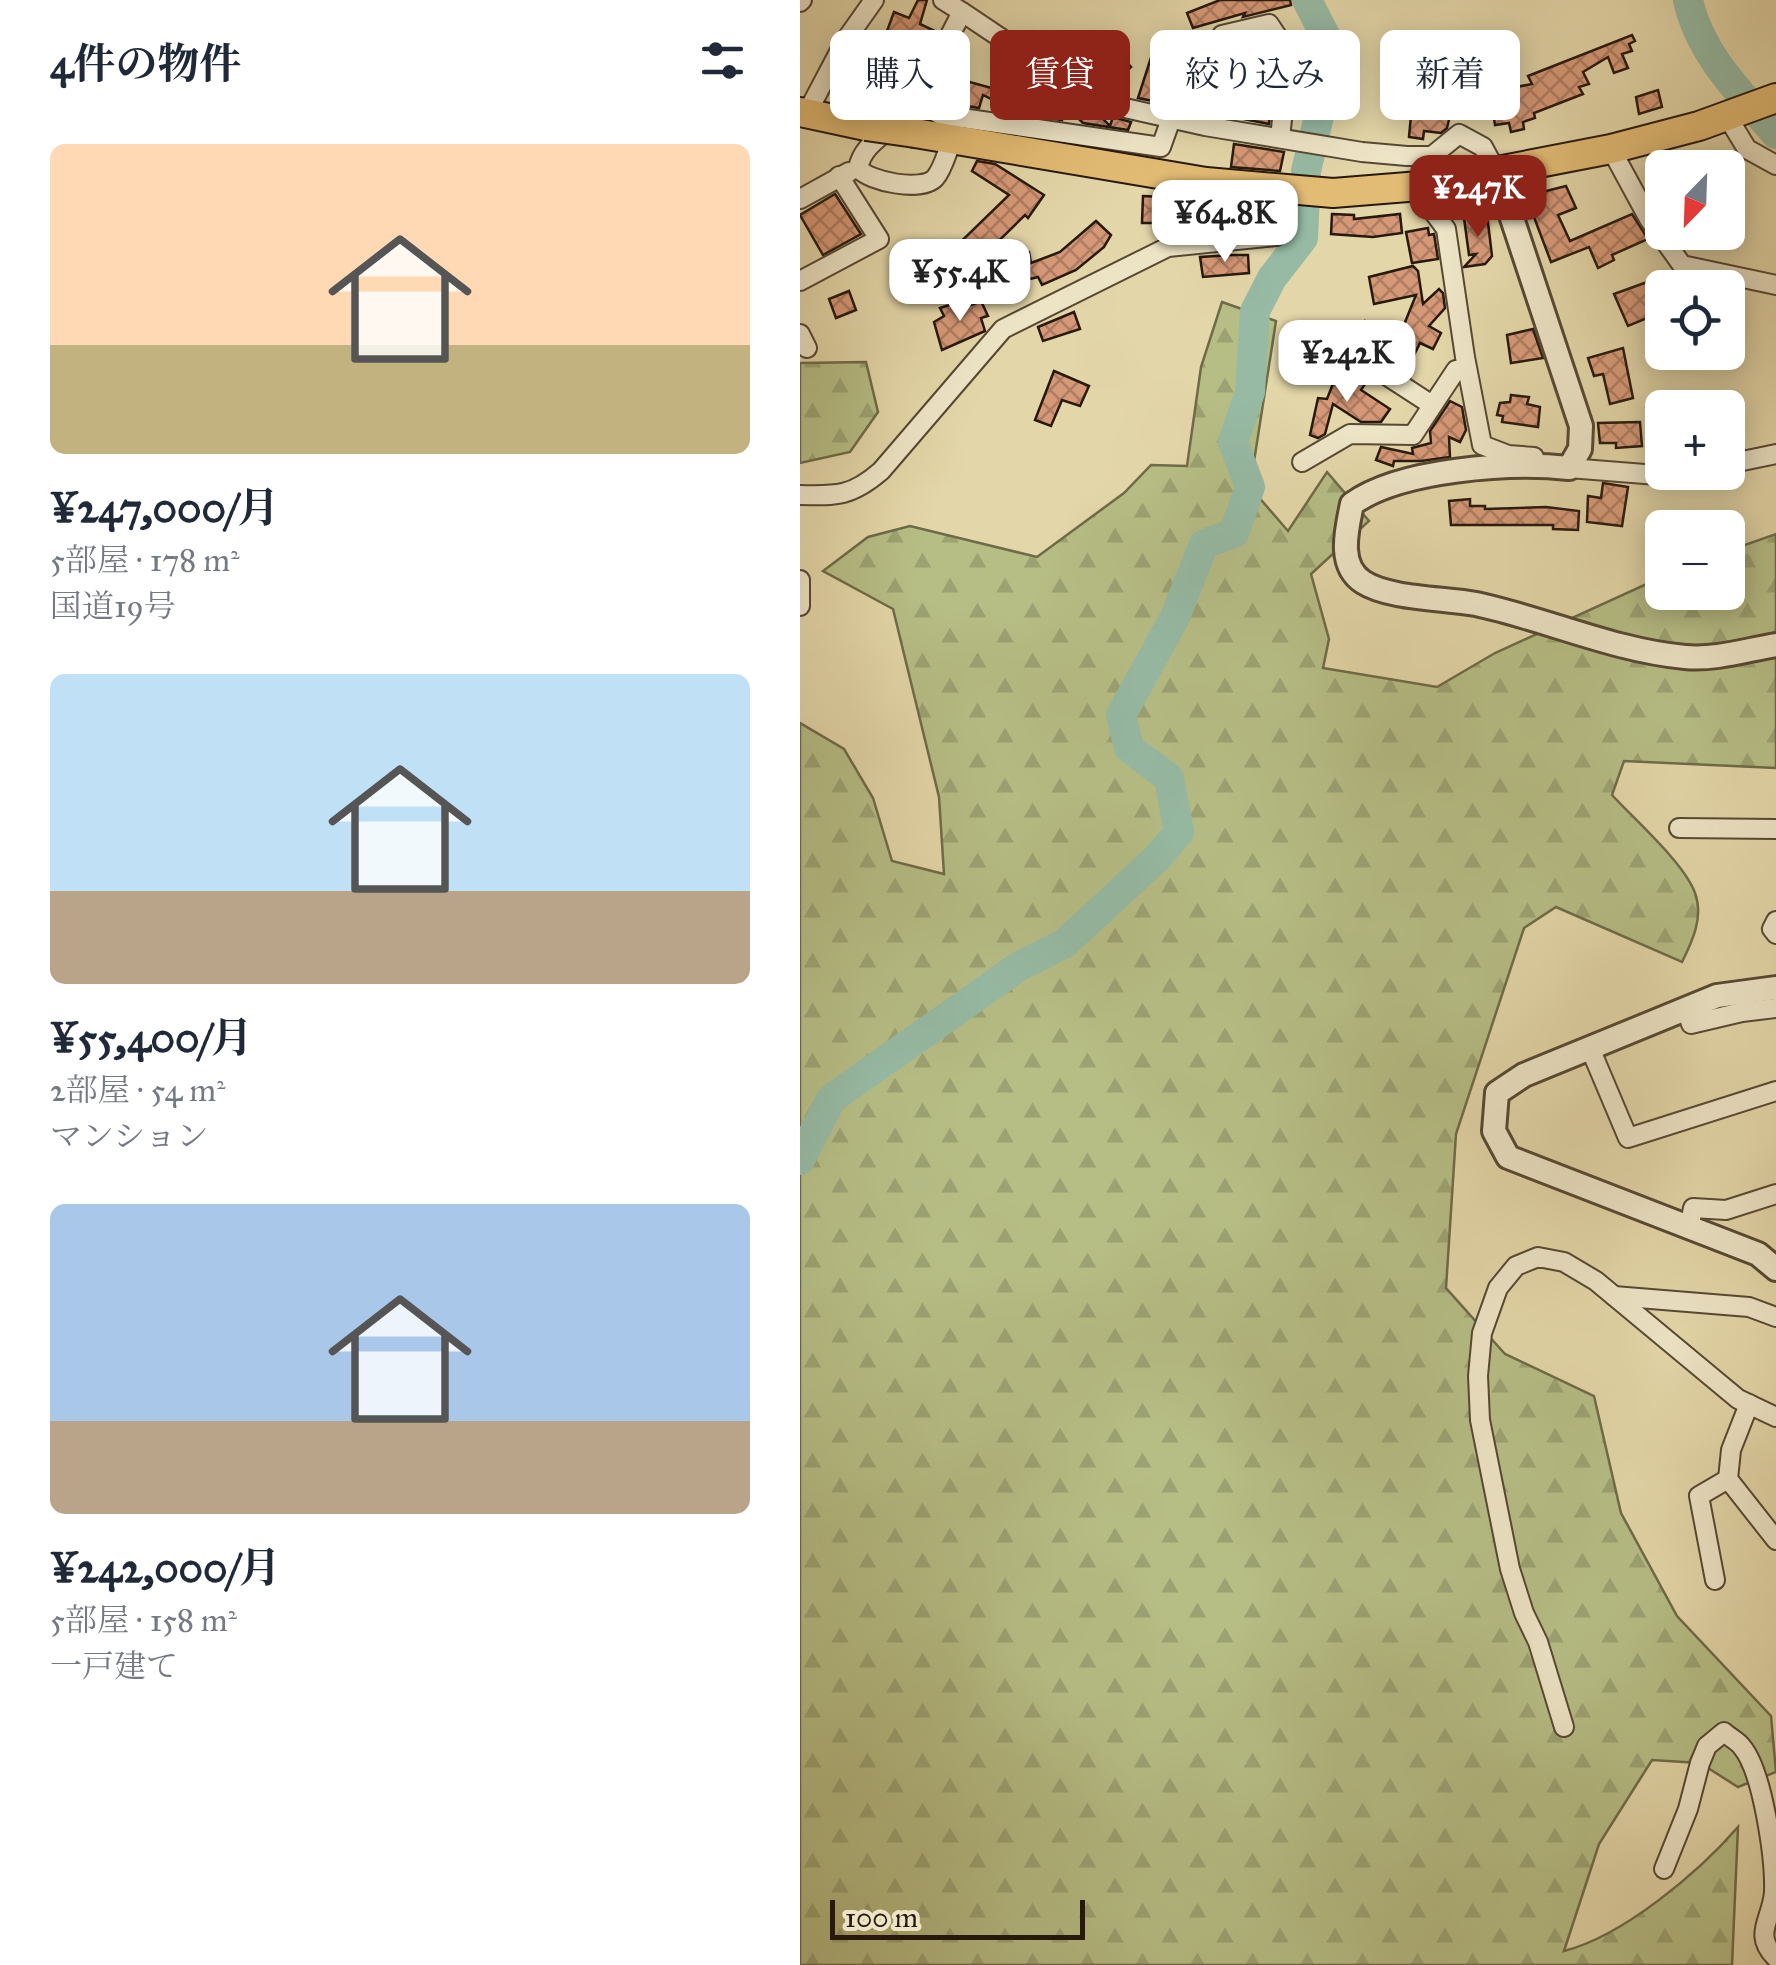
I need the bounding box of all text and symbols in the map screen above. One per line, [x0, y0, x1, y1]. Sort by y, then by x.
chip: 購入 [830, 30, 970, 120]
chip: 賃貸 [990, 30, 1130, 120]
chip: 絞り込み [1150, 30, 1360, 120]
chip: 新着 [1380, 30, 1520, 120]
icon: filters [695, 33, 750, 88]
text: 4件の物件 [50, 38, 241, 90]
north arrow [1645, 150, 1745, 250]
map controls [1645, 150, 1745, 610]
pin: ¥247K [1408, 155, 1548, 240]
text: ¥247K [1431, 168, 1525, 207]
pin: ¥64.8K [1144, 180, 1306, 265]
text: ¥64.8K [1174, 193, 1276, 232]
icon: home [310, 209, 490, 389]
pin: ¥55.4K [879, 239, 1041, 324]
text: ¥55.4K [911, 252, 1009, 291]
button: locate [1645, 270, 1745, 370]
pin: ¥242K [1277, 320, 1417, 405]
text: ¥242K [1300, 333, 1394, 372]
button: + [1645, 390, 1745, 490]
text: ¥247,000/月 [50, 482, 279, 534]
button: − [1645, 510, 1745, 610]
text: 5部屋 · 178 m² [50, 541, 239, 580]
text: 国道19号 [50, 587, 176, 626]
icon: home [310, 739, 490, 919]
text: ¥55,400/月 [50, 1012, 253, 1064]
text: 2部屋 · 54 m² [50, 1071, 226, 1110]
text: マンション [50, 1117, 209, 1156]
icon: home [310, 1269, 490, 1449]
text: ¥242,000/月 [50, 1542, 281, 1594]
text: 5部屋 · 158 m² [50, 1601, 237, 1640]
text: 一戸建て [50, 1647, 178, 1686]
scale bar [830, 1895, 1085, 1940]
text: 100 m [845, 1900, 918, 1935]

